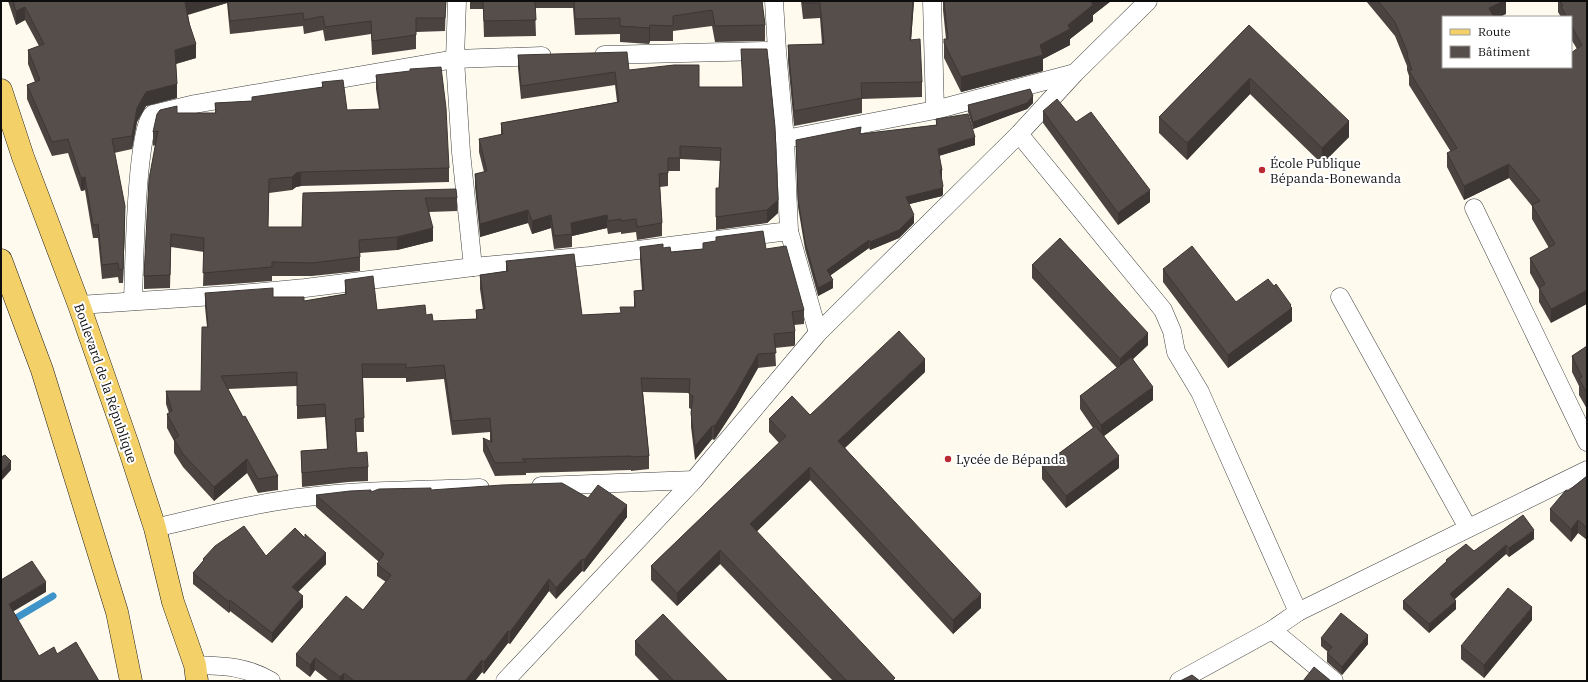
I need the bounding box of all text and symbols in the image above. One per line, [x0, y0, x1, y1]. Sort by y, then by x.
legend [1442, 16, 1572, 68]
text: Route [1478, 24, 1511, 39]
text: Bâtiment [1478, 44, 1530, 59]
place label: École Publique Bépanda-Bonewanda [1270, 155, 1401, 187]
marker: École Publique Bépanda-Bonewanda [1257, 165, 1267, 175]
street label: Boulevard de la République [70, 301, 141, 465]
place label: Lycée de Bépanda [956, 451, 1066, 468]
marker: Lycée de Bépanda [943, 454, 953, 464]

